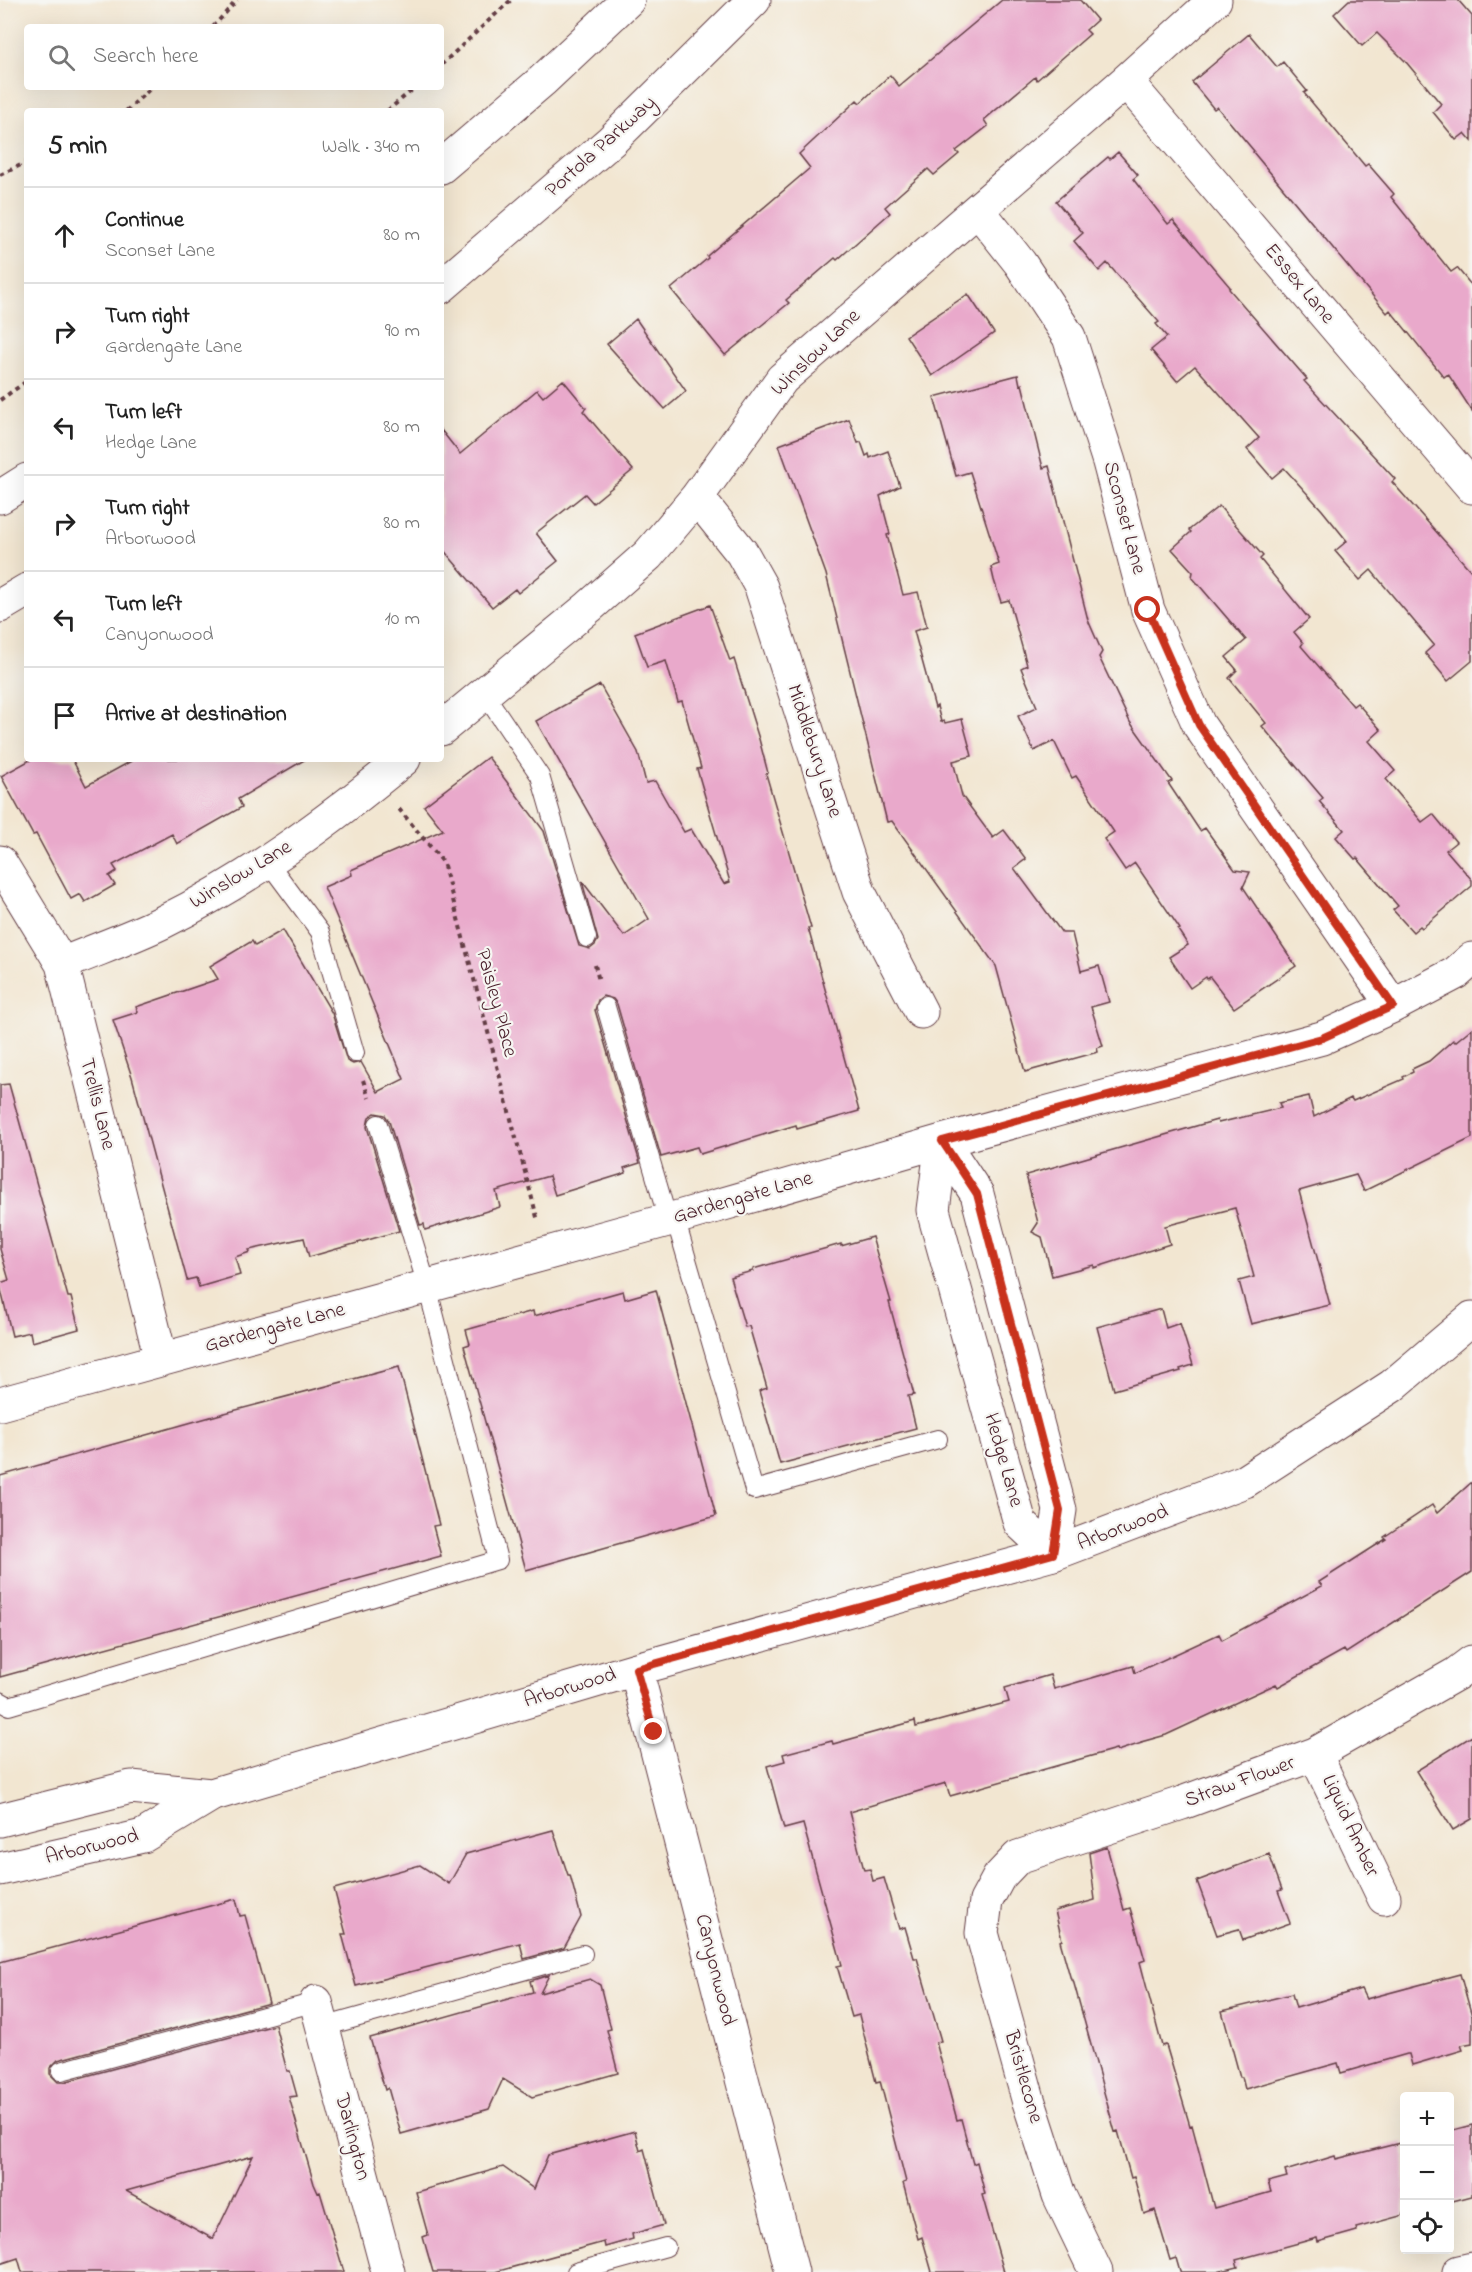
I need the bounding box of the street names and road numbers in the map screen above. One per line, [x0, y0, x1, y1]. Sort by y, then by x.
street label: Portola Parkway [539, 89, 665, 207]
street label: Essex Lane [1256, 237, 1342, 331]
street label: Winslow Lane [764, 302, 868, 404]
street label: Sconset Lane [1095, 458, 1154, 578]
street label: Middlebury Lane [776, 681, 850, 823]
street label: Winslow Lane [184, 832, 298, 917]
street label: Paisley Place [465, 945, 525, 1062]
street label: Trellis Lane [71, 1055, 123, 1154]
street label: Gardengate Lane [670, 1164, 817, 1234]
street label: Gardengate Lane [202, 1295, 349, 1363]
street label: Hedge Lane [973, 1410, 1031, 1512]
street label: Arborwood [1073, 1497, 1173, 1559]
street label: Arborwood [520, 1660, 620, 1716]
street label: Straw Flower [1181, 1748, 1300, 1816]
street label: Liquid Amber [1313, 1770, 1387, 1882]
street label: Arborwood [42, 1821, 142, 1873]
street label: Canyonwood [685, 1911, 743, 2030]
street label: Bristlecone [995, 2026, 1051, 2127]
street label: Darlington [324, 2089, 378, 2184]

